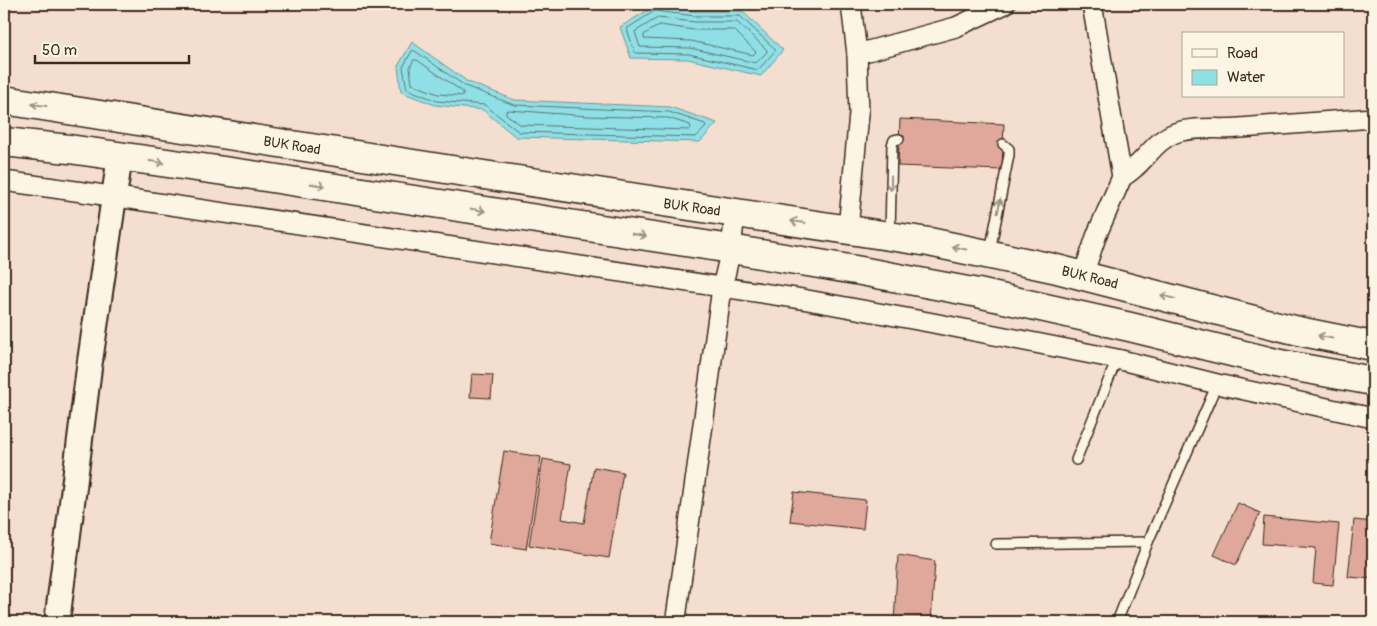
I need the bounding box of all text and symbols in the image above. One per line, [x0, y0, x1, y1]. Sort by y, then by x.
scale bar [35, 32, 189, 64]
legend [1182, 32, 1344, 98]
text: 50 m [42, 41, 77, 60]
text: Road [1227, 44, 1258, 63]
text: Water [1227, 68, 1266, 87]
one-way arrow [32, 100, 48, 110]
street label: BUK Road [262, 133, 322, 158]
one-way arrow [149, 157, 165, 167]
one-way arrow [886, 175, 896, 191]
one-way arrow [309, 181, 325, 191]
street label: BUK Road [662, 195, 722, 220]
one-way arrow [995, 198, 1004, 214]
one-way arrow [470, 206, 486, 216]
one-way arrow [791, 217, 807, 227]
one-way arrow [630, 230, 646, 240]
one-way arrow [951, 242, 967, 252]
street label: BUK Road [1060, 262, 1120, 293]
one-way arrow [1160, 292, 1176, 302]
one-way arrow [1318, 331, 1334, 341]

